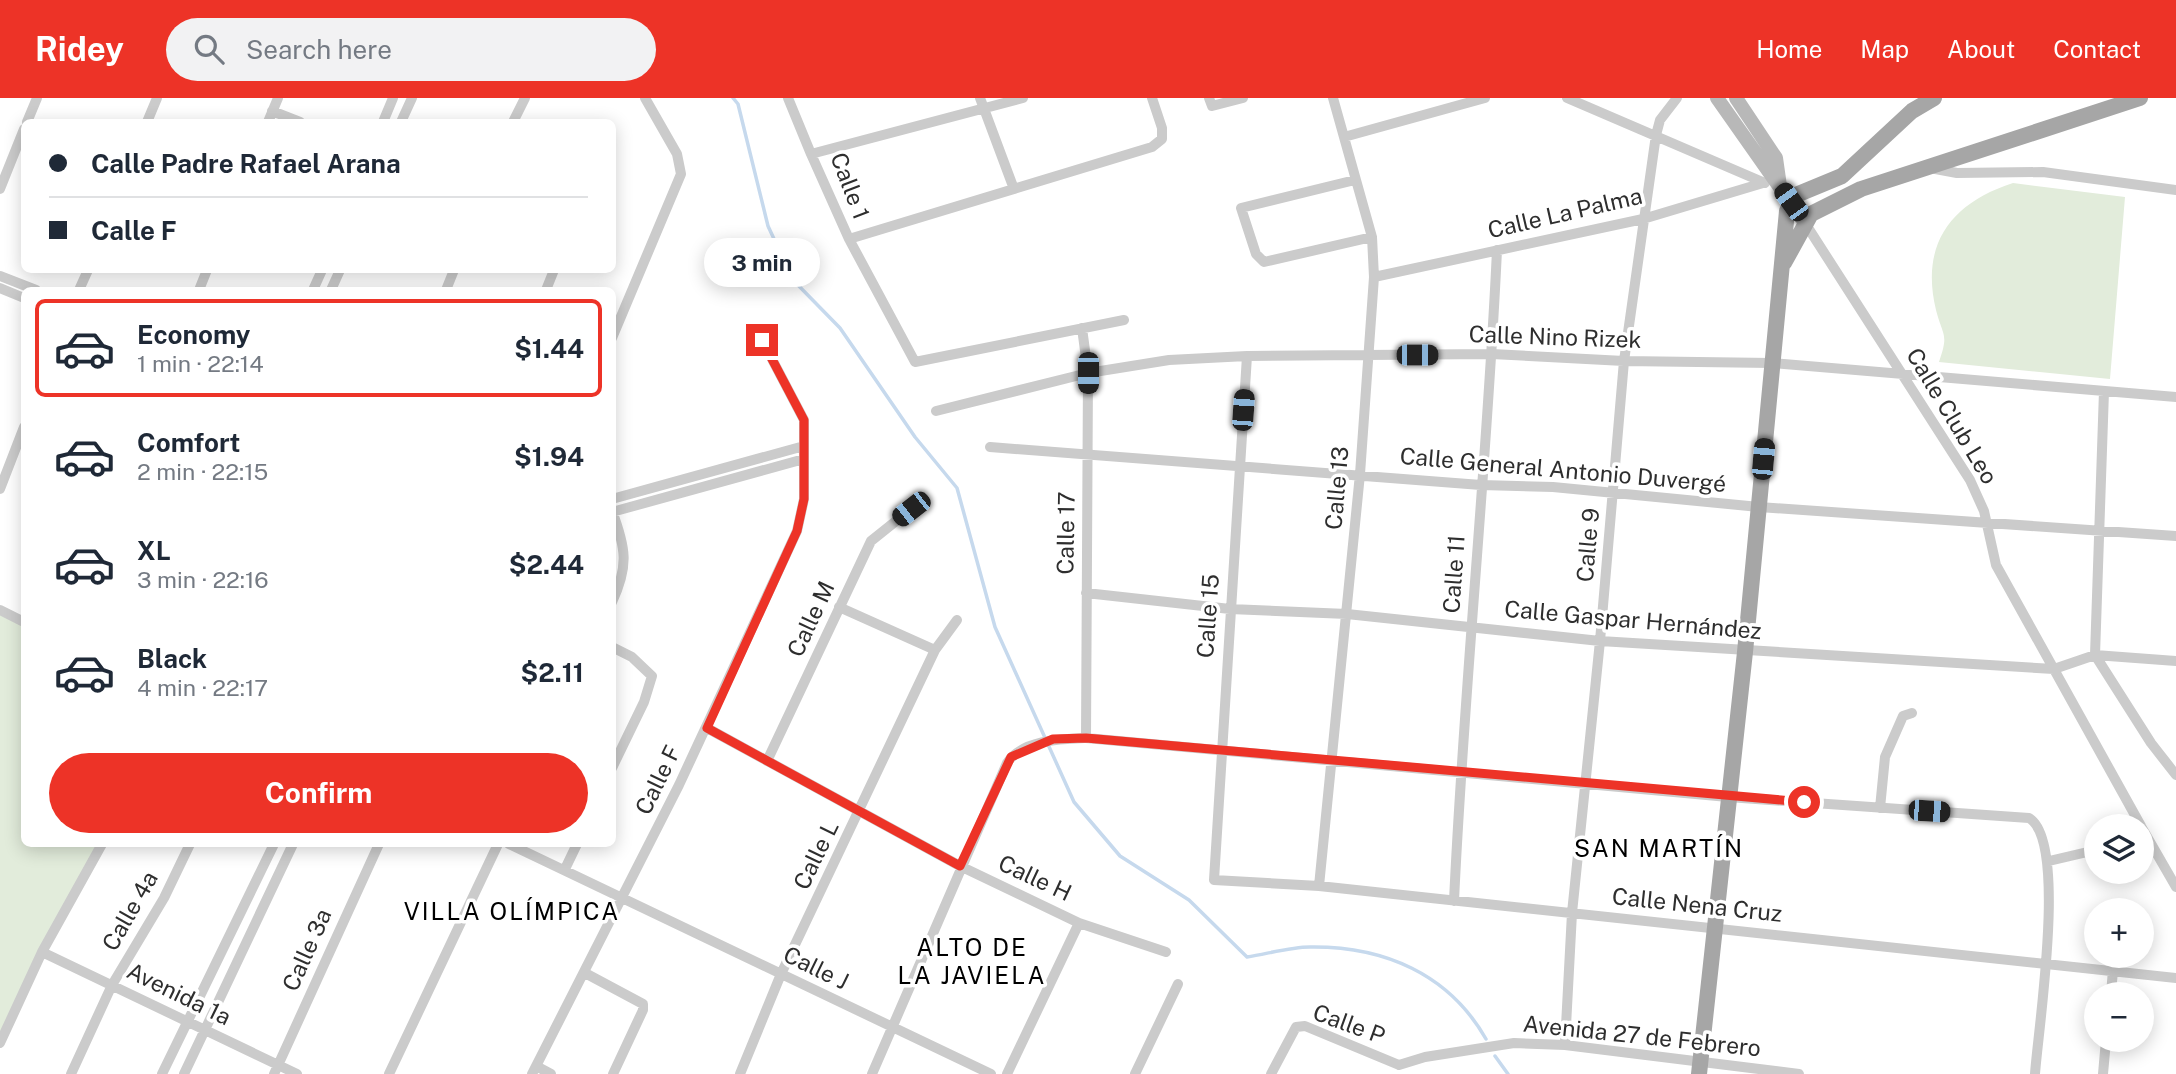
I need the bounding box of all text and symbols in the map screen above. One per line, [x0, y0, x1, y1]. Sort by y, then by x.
search box [166, 18, 656, 81]
text: Ridey [35, 30, 124, 68]
icon: search [190, 30, 228, 68]
text: Search here [246, 34, 392, 65]
text: Home [1756, 35, 1822, 63]
text: Map [1860, 35, 1909, 63]
text: About [1947, 35, 2015, 63]
text: Contact [2053, 35, 2141, 63]
text: Calle Padre Rafael Arana [91, 148, 401, 179]
street label: Calle 1 [825, 149, 875, 223]
car [1771, 179, 1812, 225]
street label: Calle La Palma [1485, 182, 1645, 243]
text: Calle F [91, 215, 177, 246]
callout: 3 min [704, 238, 820, 288]
text: 3 min [732, 249, 792, 276]
icon: car [53, 317, 116, 380]
text: Economy [137, 319, 250, 350]
street label: Calle Nino Rizek [1468, 320, 1642, 353]
route end [746, 324, 778, 356]
text: $1.44 [514, 333, 584, 364]
street label: Calle Club Leo [1901, 343, 2004, 489]
car [1397, 345, 1439, 366]
text: 1 min · 22:14 [137, 350, 264, 377]
car [1078, 352, 1099, 394]
car [1232, 388, 1255, 432]
icon: car [53, 425, 116, 488]
text: Comfort [137, 427, 240, 458]
car [1751, 437, 1776, 481]
text: $1.94 [514, 441, 584, 472]
street label: Calle General Antonio Duvergé [1399, 442, 1727, 497]
street label: Calle 13 [1319, 445, 1354, 531]
text: 2 min · 22:15 [137, 458, 268, 485]
car [888, 488, 935, 530]
street label: Calle 17 [1051, 491, 1080, 575]
street label: Calle 9 [1571, 507, 1604, 583]
icon: car [53, 533, 116, 596]
street label: Calle 11 [1437, 534, 1470, 614]
text: XL [137, 535, 171, 566]
text: $2.44 [509, 549, 584, 580]
text: 3 min · 22:16 [137, 566, 269, 593]
street label: Calle 15 [1191, 573, 1224, 659]
street label: Calle M [781, 577, 840, 661]
street label: Calle Gaspar Hernández [1503, 595, 1763, 644]
icon: car [53, 641, 116, 704]
text: Black [137, 643, 207, 674]
text: $2.11 [521, 657, 584, 688]
text: 4 min · 22:17 [137, 674, 268, 701]
street label: Calle F [629, 741, 686, 819]
button: Confirm [49, 753, 588, 833]
route start [1788, 786, 1820, 818]
car [1908, 799, 1951, 823]
map controls [2084, 814, 2154, 1052]
button: layers [2084, 814, 2154, 884]
street label: Calle L [787, 816, 844, 894]
district label: SAN MARTÍN [1574, 834, 1744, 862]
street label: Calle H [994, 849, 1076, 906]
street label: Calle 4a [96, 866, 163, 955]
street label: Calle Nena Cruz [1611, 882, 1783, 927]
district label: VILLA OLÍMPICA [404, 897, 620, 925]
button: + [2084, 898, 2154, 968]
street label: Calle 3a [276, 905, 337, 995]
district label: ALTO DE LA JAVIELA [897, 933, 1047, 989]
street label: Calle J [779, 940, 853, 995]
street label: Avenida 1a [123, 957, 236, 1030]
button: − [2084, 982, 2154, 1052]
street label: Calle P [1310, 998, 1389, 1049]
street label: Avenida 27 de Febrero [1522, 1010, 1762, 1061]

